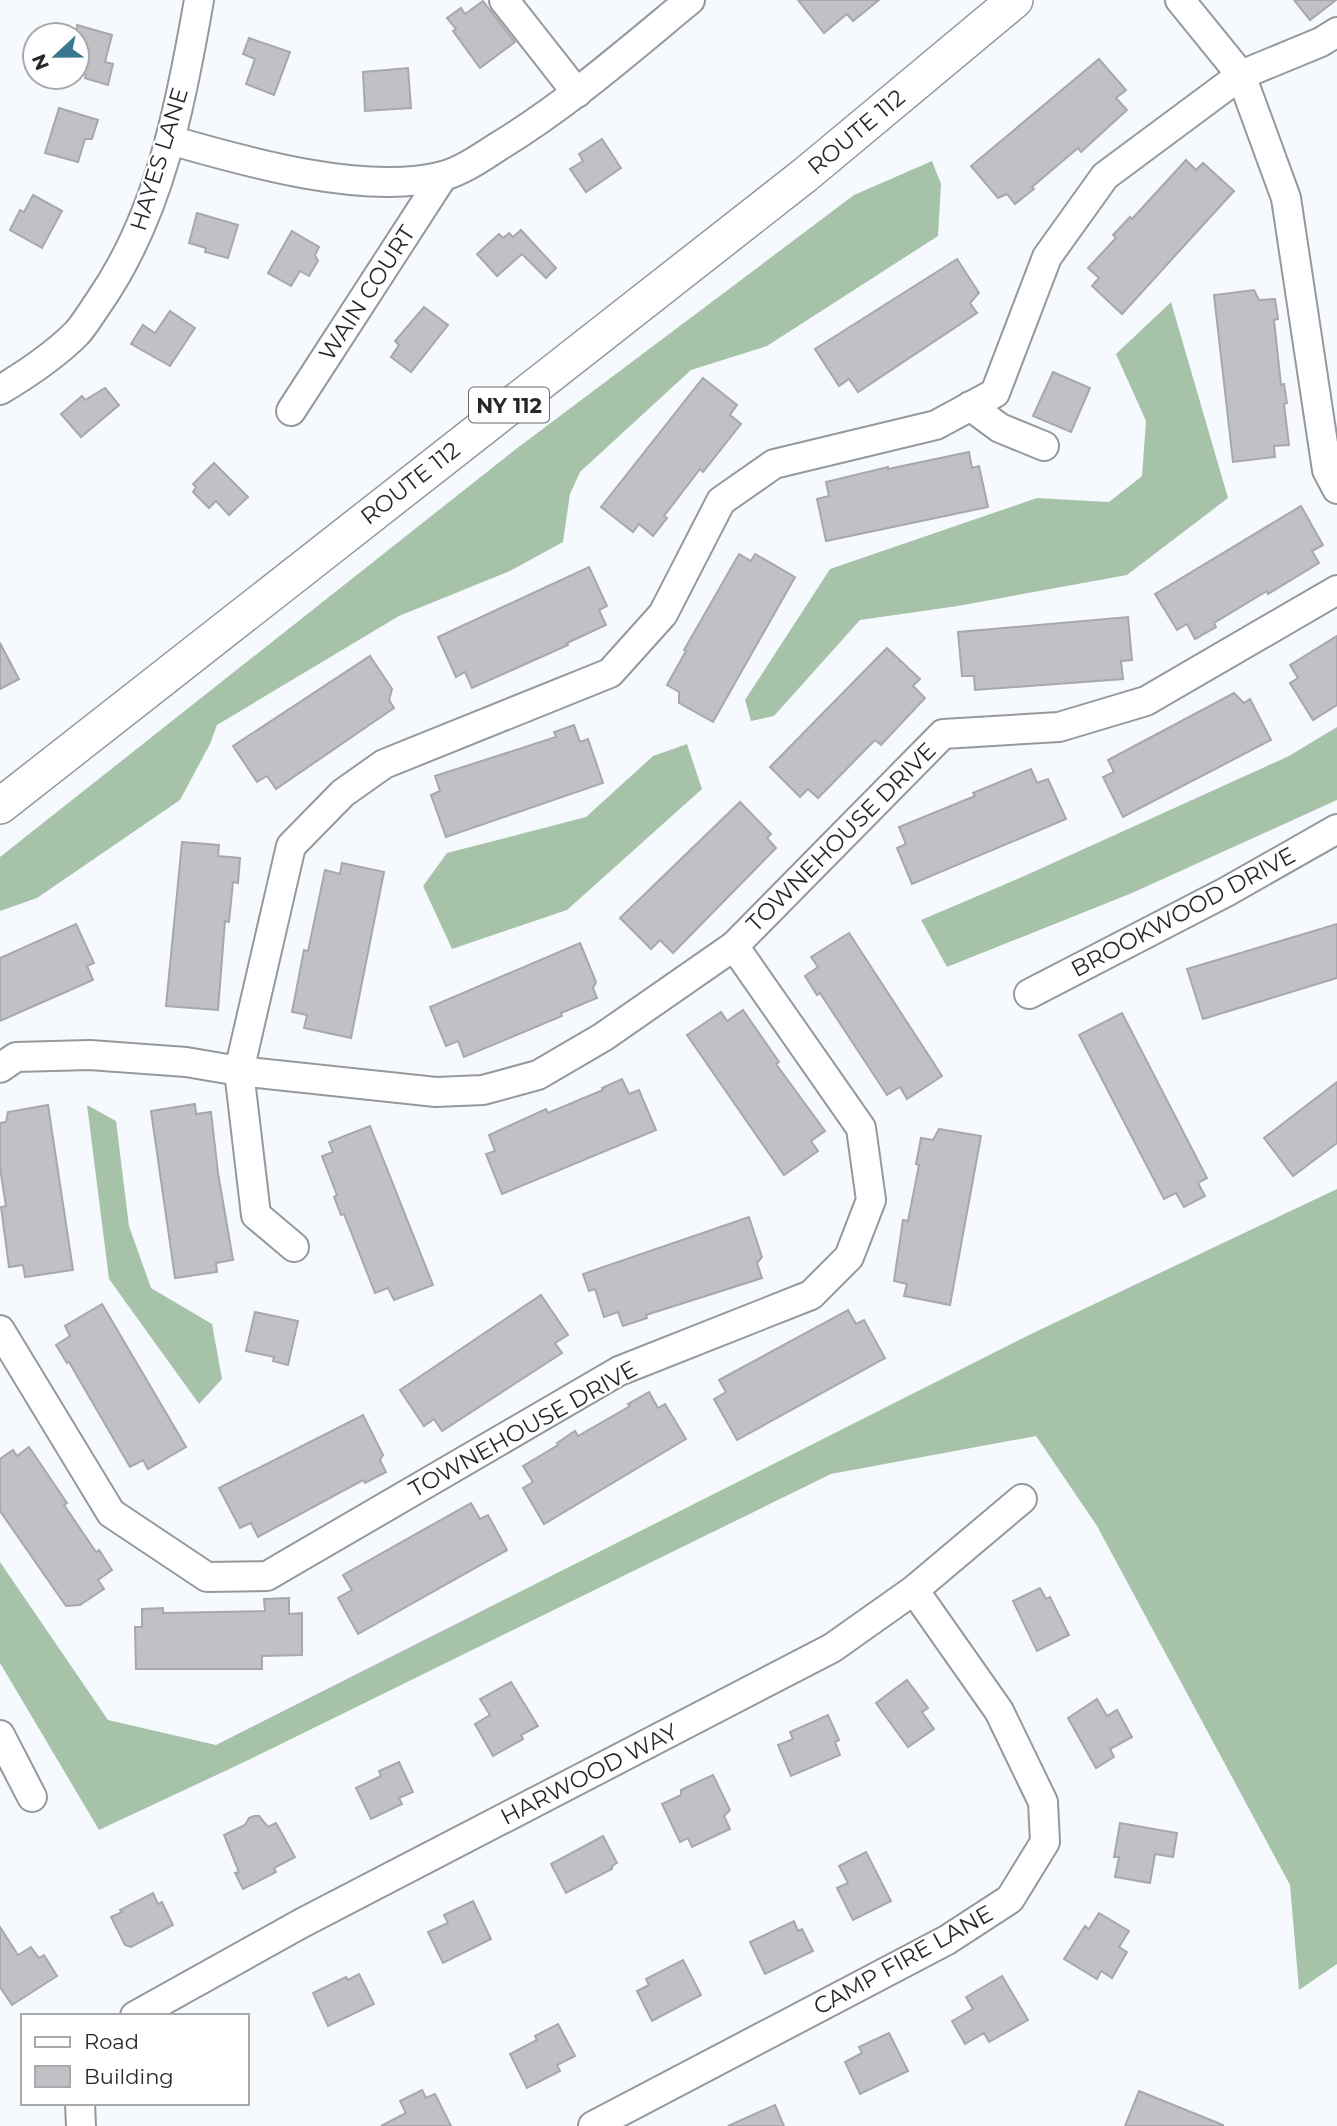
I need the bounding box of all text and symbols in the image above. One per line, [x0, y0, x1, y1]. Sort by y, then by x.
north arrow [21, 21, 91, 91]
text: N [27, 51, 54, 74]
street label: ROUTE 112 [802, 83, 910, 181]
street label: HAYES LANE [124, 84, 194, 234]
street label: WAIN COURT [313, 219, 422, 366]
road number: NY 112 [469, 388, 549, 422]
street label: ROUTE 112 [355, 436, 465, 530]
street label: TOWNEHOUSE DRIVE [741, 737, 941, 937]
street label: BROOKWOOD DRIVE [1066, 841, 1300, 983]
street label: TOWNEHOUSE DRIVE [404, 1355, 642, 1503]
street label: HARWOOD WAY [496, 1717, 683, 1831]
street label: CAMP FIRE LANE [808, 1899, 998, 2021]
legend [21, 2014, 248, 2105]
text: Road [84, 2029, 139, 2054]
text: Building [84, 2064, 174, 2089]

